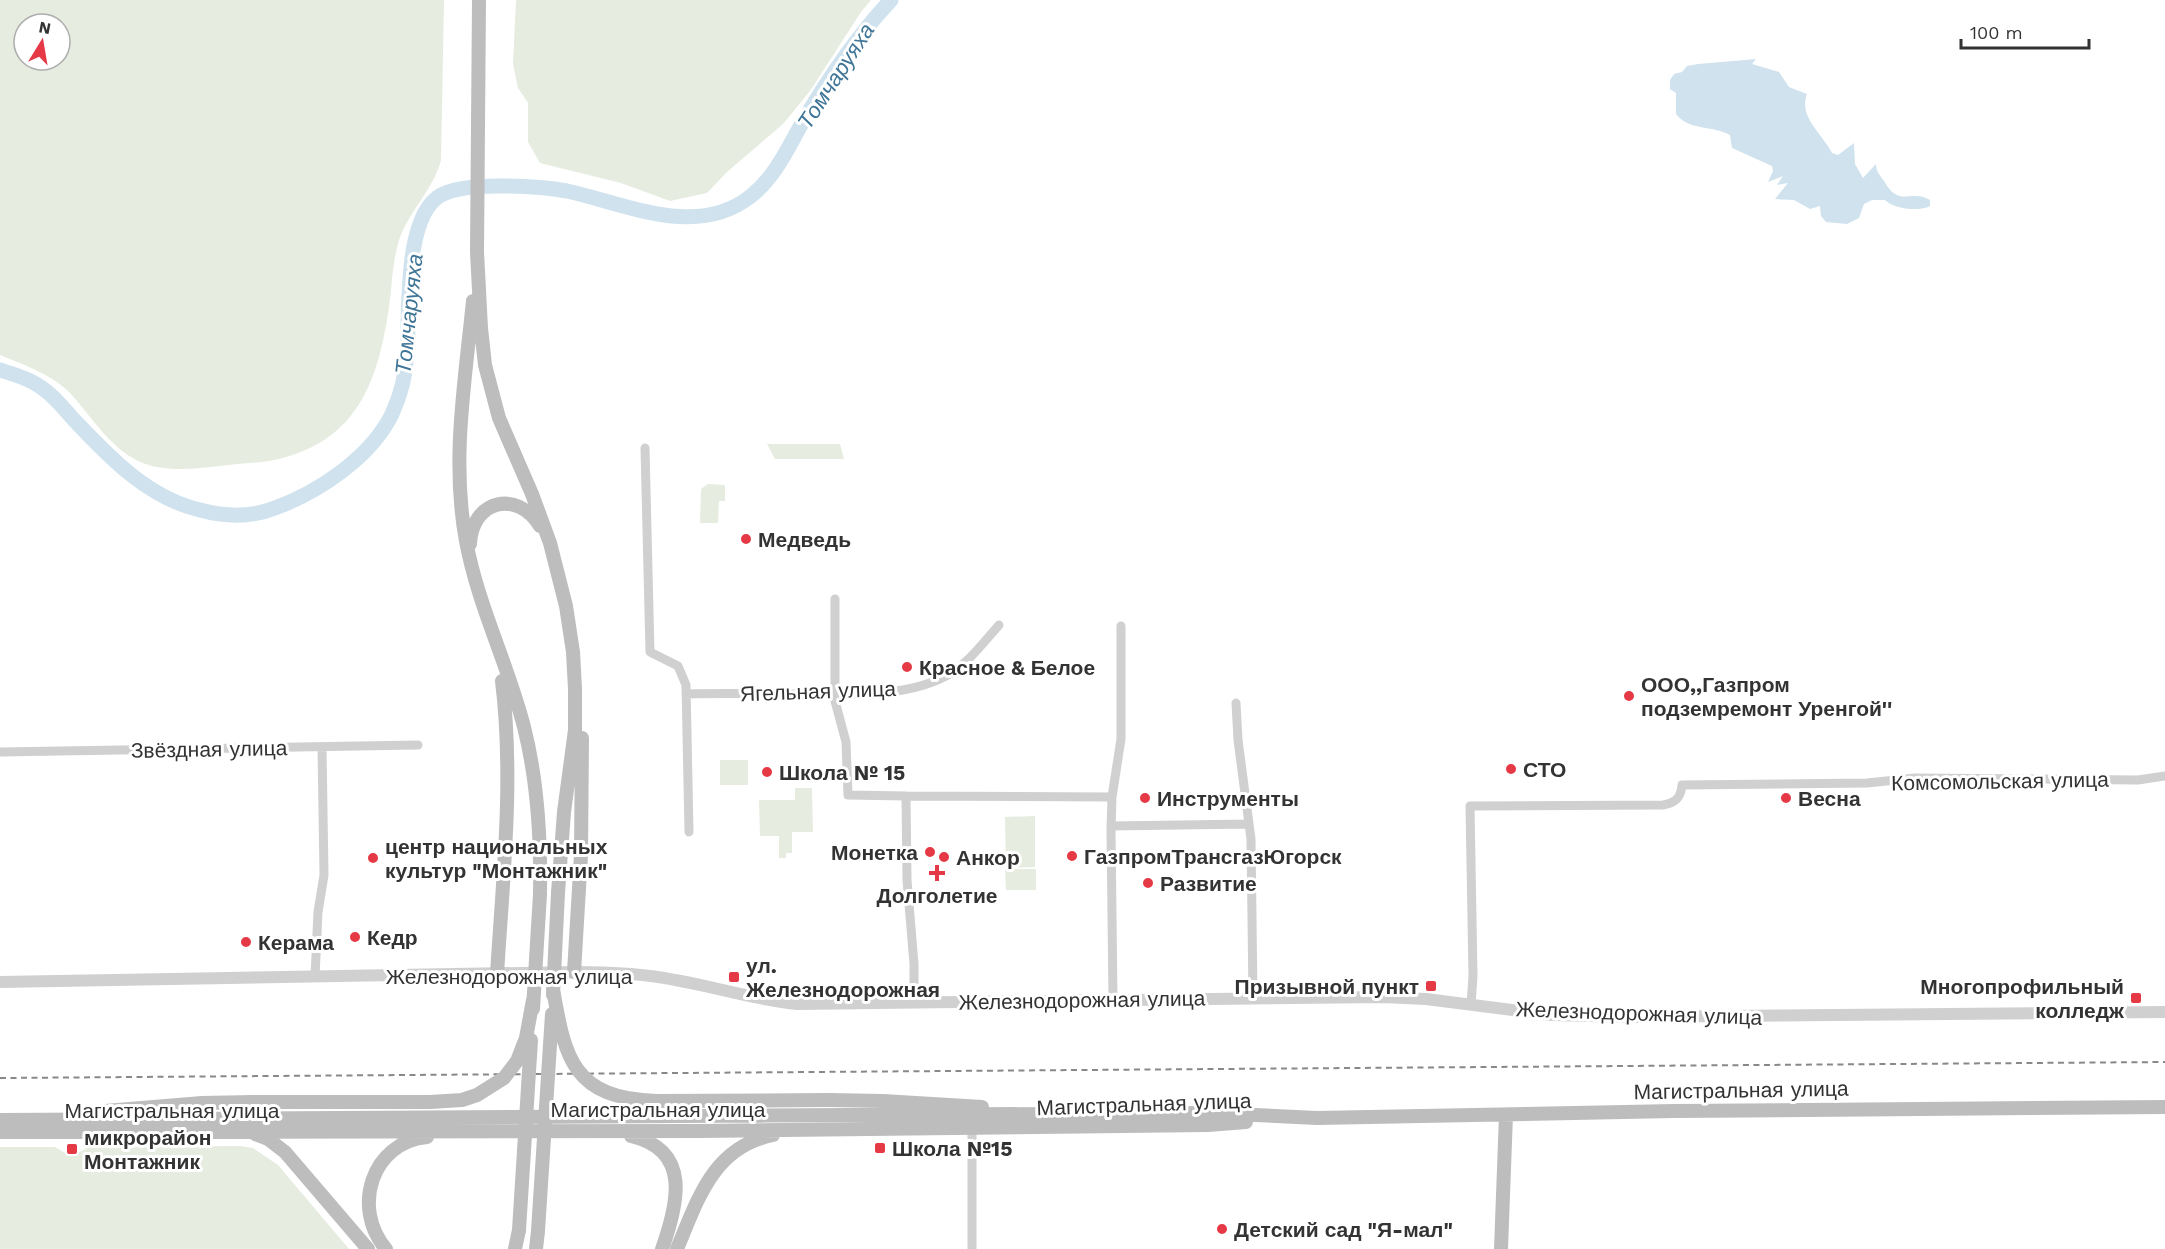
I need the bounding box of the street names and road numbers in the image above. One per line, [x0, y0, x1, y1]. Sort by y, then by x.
street label: Ягельная улица [740, 676, 897, 706]
street label: Звёздная улица [131, 735, 288, 763]
street label: Комсомольская улица [1891, 767, 2109, 795]
street label: Железнодорожная улица [386, 964, 633, 989]
street label: Железнодорожная улица [958, 985, 1206, 1015]
street label: Железнодорожная улица [1515, 996, 1763, 1030]
street label: Магистральная улица [1633, 1076, 1849, 1104]
street label: Магистральная улица [1036, 1088, 1252, 1120]
street label: Магистральная улица [550, 1097, 766, 1122]
street label: Магистральная улица [64, 1098, 280, 1123]

